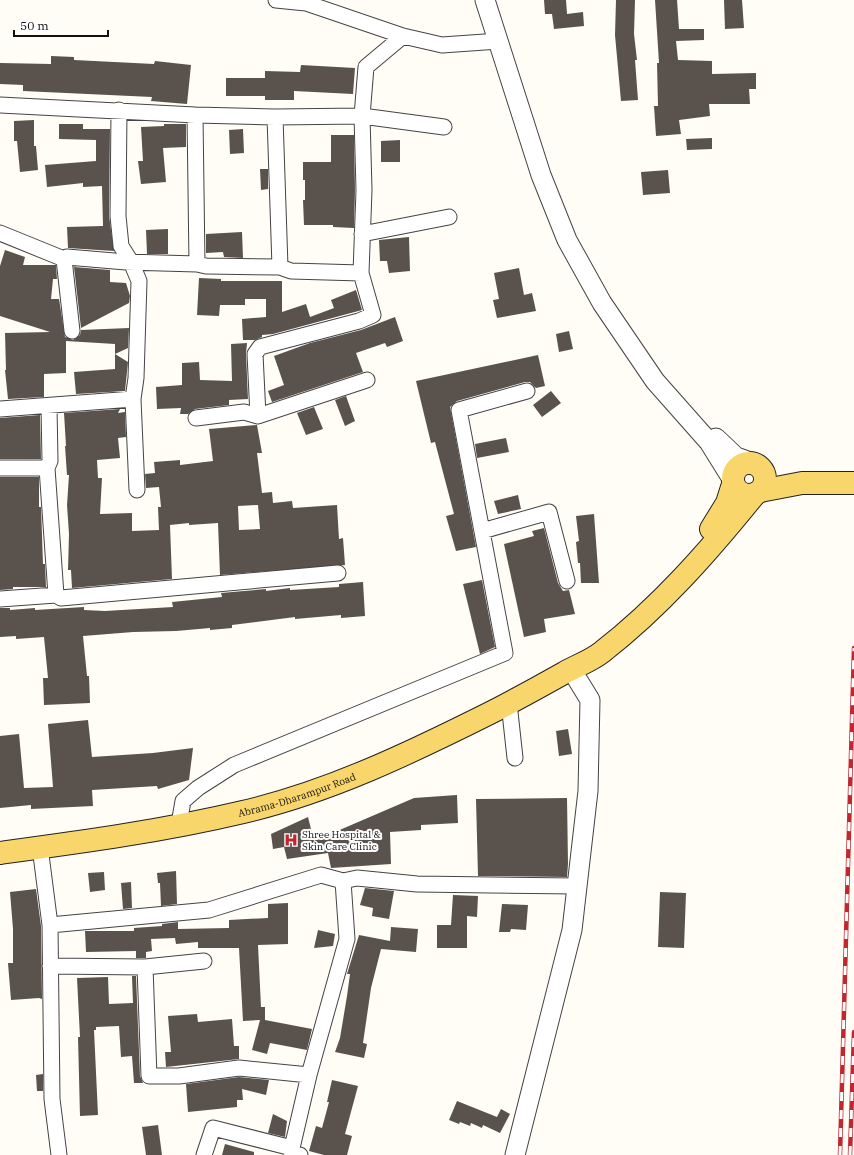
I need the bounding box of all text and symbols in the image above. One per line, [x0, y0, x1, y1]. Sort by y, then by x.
scale bar [14, 12, 108, 38]
text: 50 m [20, 18, 49, 33]
street label: Abrama-Dharampur Road [237, 770, 358, 820]
place label: Shree Hospital & Skin Care Clinic [302, 828, 381, 853]
hospital icon: Shree Hospital & Skin Care Clinic [283, 832, 299, 848]

